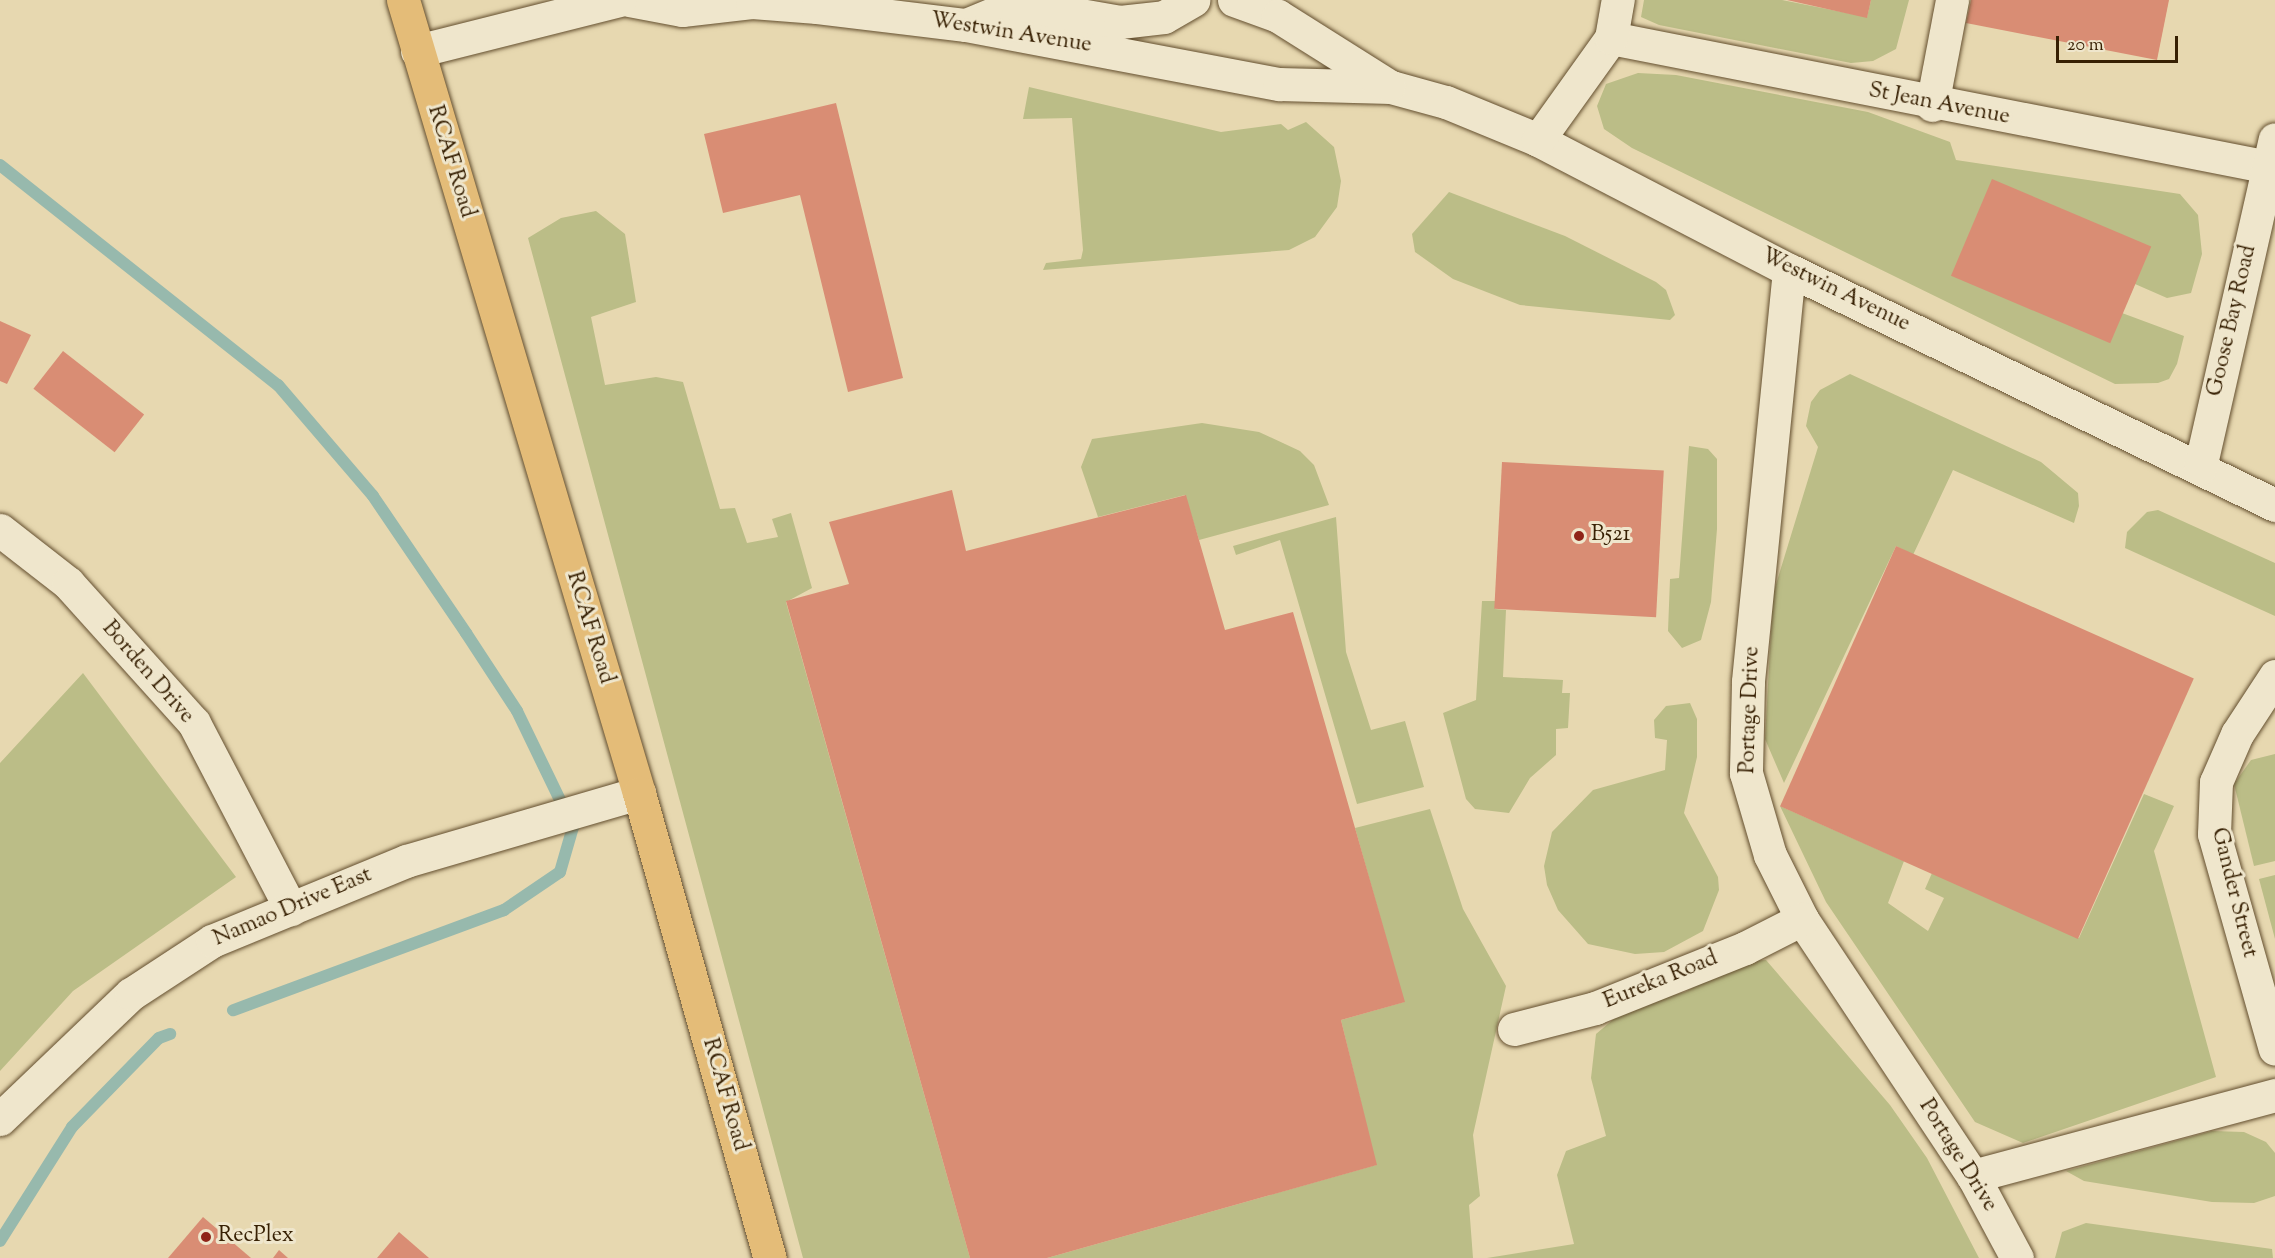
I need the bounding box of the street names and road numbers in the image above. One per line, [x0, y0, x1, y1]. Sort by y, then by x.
street label: Westwin Avenue [929, 8, 1093, 60]
street label: St Jean Avenue [1866, 78, 2012, 132]
street label: RCAF Road [420, 103, 480, 221]
street label: Westwin Avenue [1756, 243, 1914, 339]
street label: Goose Bay Road [2203, 243, 2263, 399]
street label: RCAF Road [559, 569, 619, 687]
street label: Borden Drive [95, 616, 199, 730]
street label: Portage Drive [1736, 646, 1766, 774]
street label: Gander Street [2204, 825, 2262, 961]
street label: Namao Drive East [210, 863, 376, 953]
street label: Eureka Road [1600, 946, 1722, 1016]
street label: RCAF Road [695, 1036, 753, 1154]
street label: Portage Drive [1912, 1095, 2002, 1217]

